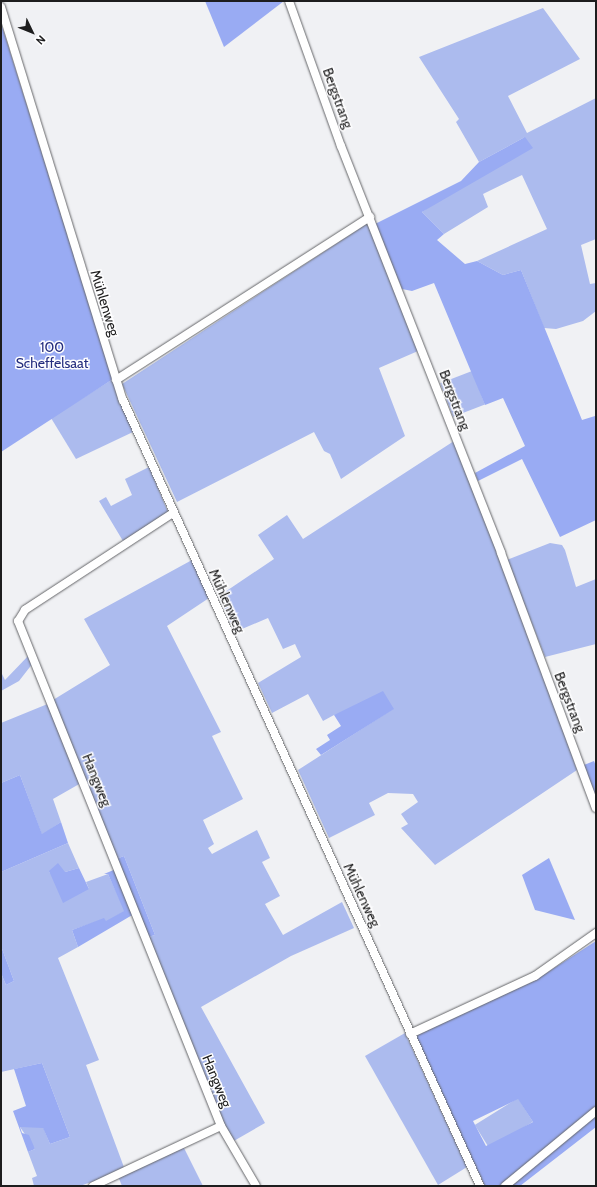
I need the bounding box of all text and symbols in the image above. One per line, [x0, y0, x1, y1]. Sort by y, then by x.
north arrow [12, 12, 52, 52]
text: N [33, 33, 49, 48]
street label: Bergstrang [319, 65, 357, 131]
street label: Mühlenweg [87, 268, 123, 338]
park label: 100 Scheffelsaat [16, 339, 88, 372]
street label: Bergstrang [436, 367, 474, 433]
street label: Mühlenweg [205, 566, 249, 636]
street label: Bergstrang [551, 669, 589, 735]
street label: Hangweg [79, 751, 115, 809]
street label: Mühlenweg [340, 860, 384, 930]
street label: Hangweg [199, 1052, 235, 1110]

